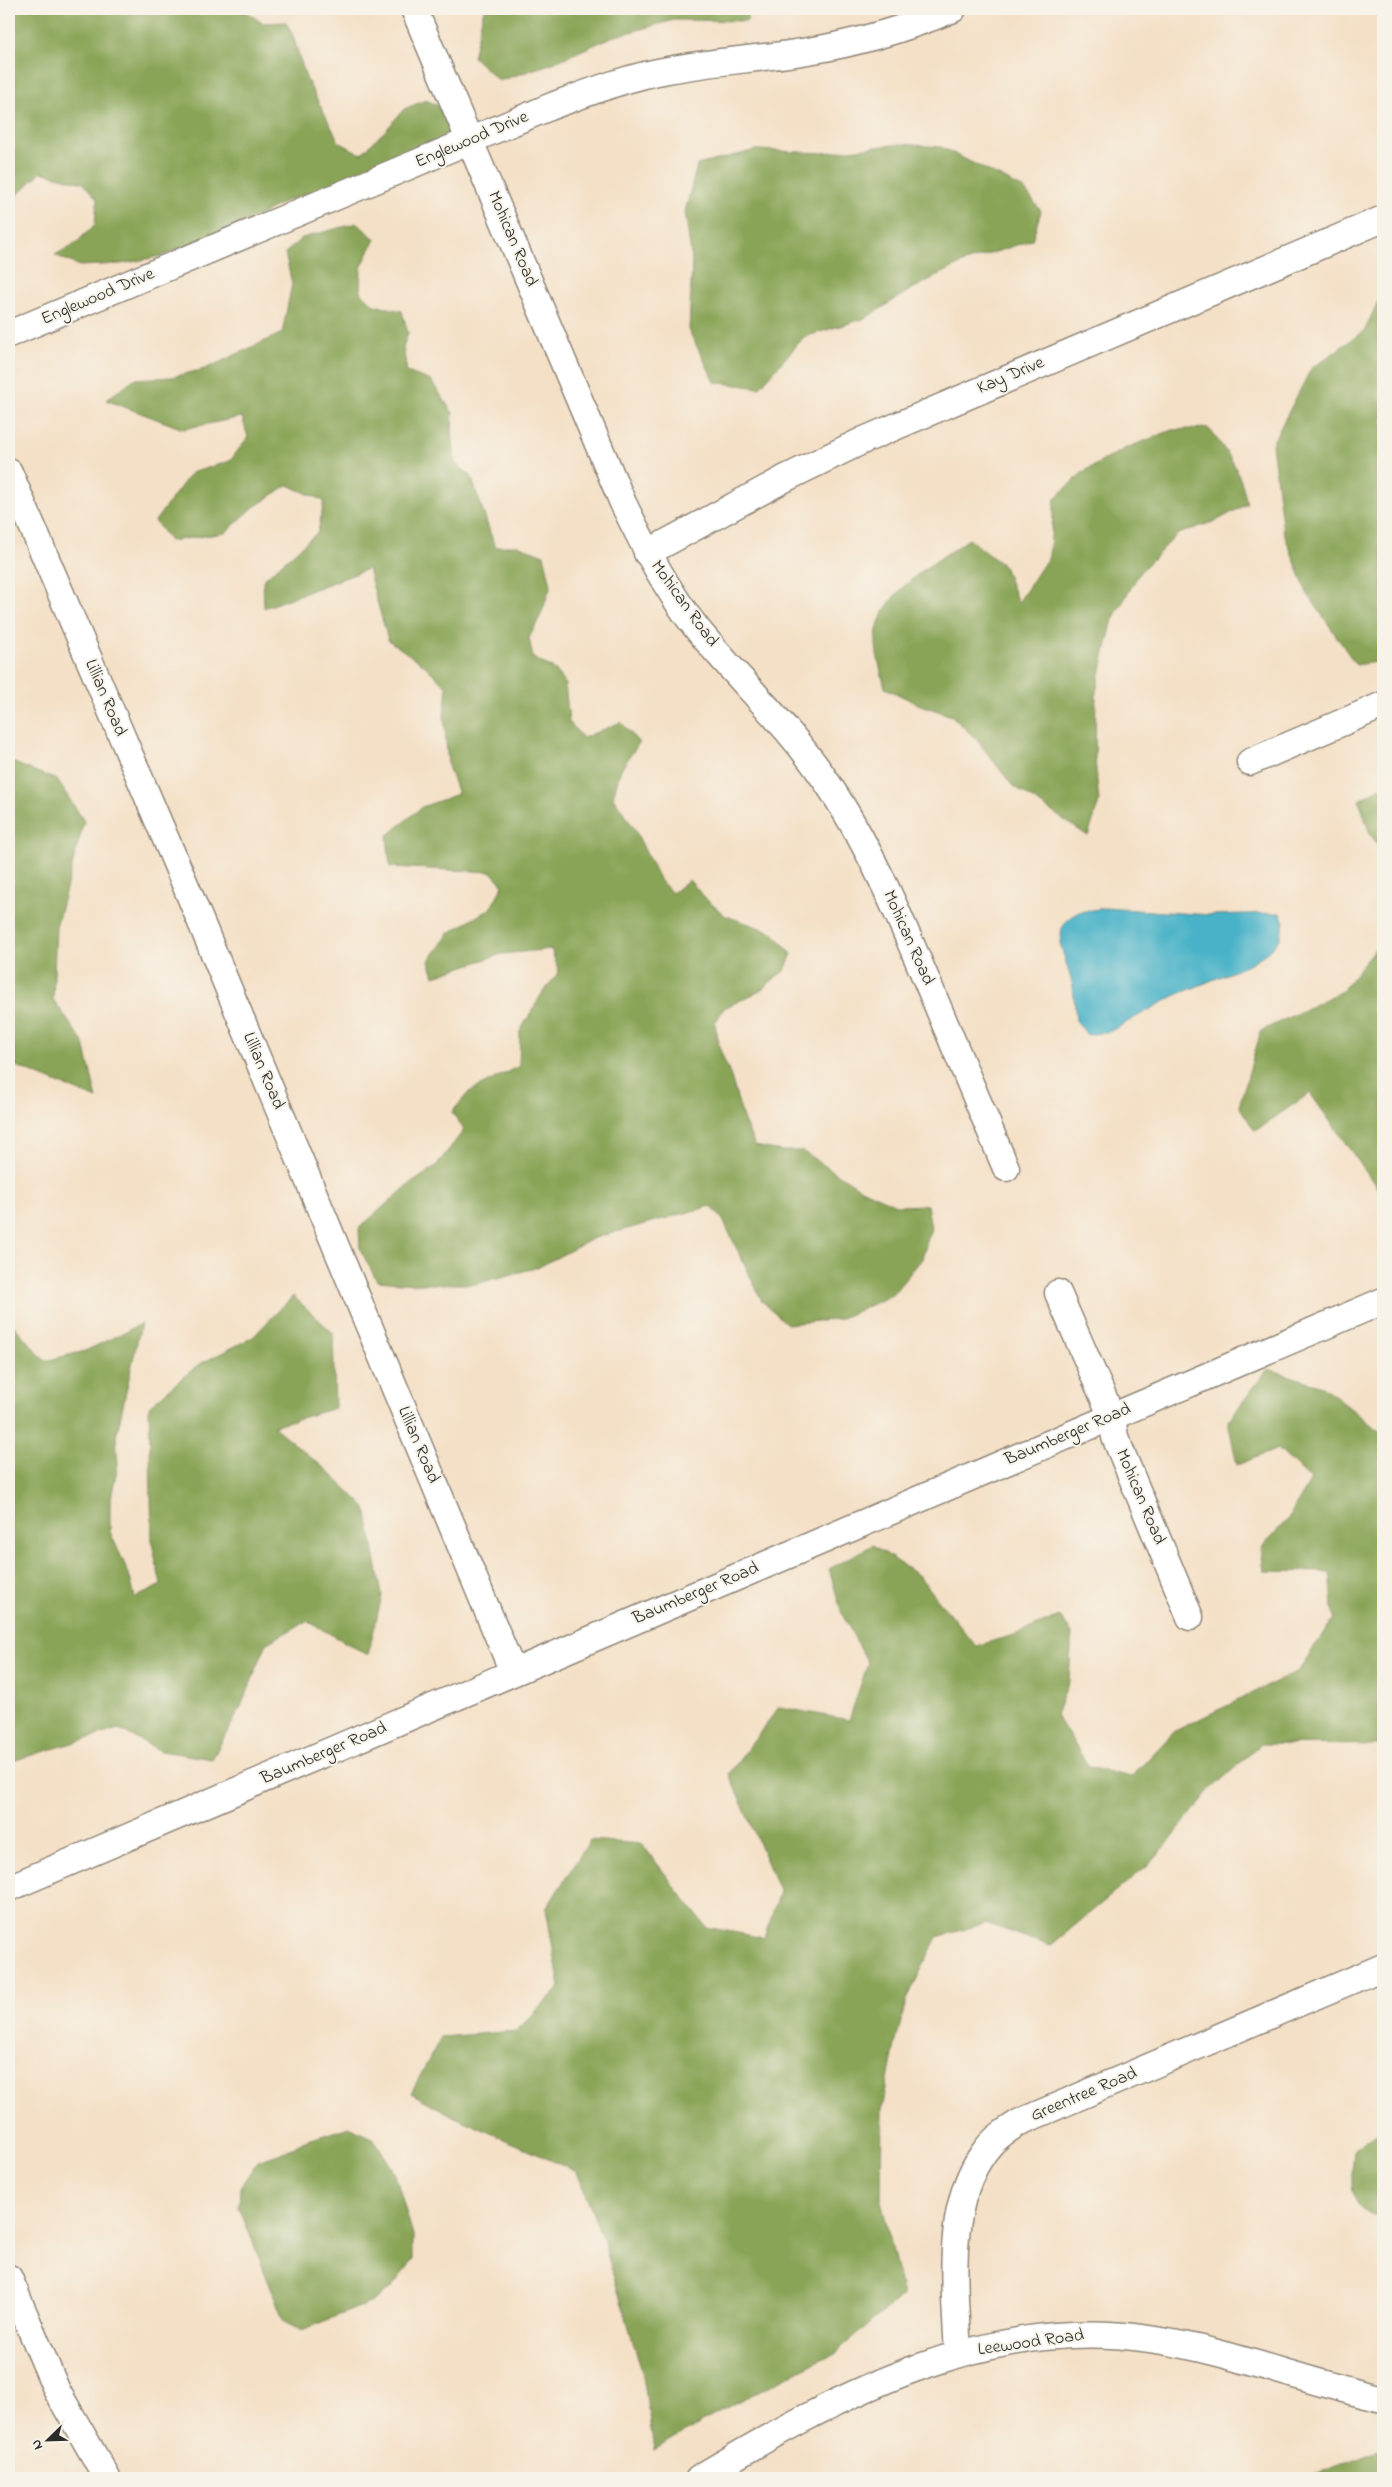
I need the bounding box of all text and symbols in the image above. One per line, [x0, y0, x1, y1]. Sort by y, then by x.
street label: Englewood Drive [411, 104, 534, 176]
street label: Mohican Road [480, 187, 544, 291]
street label: Englewood Drive [37, 261, 160, 333]
street label: Kay Drive [973, 350, 1049, 402]
street label: Mohican Road [644, 555, 724, 653]
street label: Lillian Road [77, 655, 133, 741]
street label: Mohican Road [875, 886, 941, 990]
street label: Lillian Road [235, 1028, 291, 1114]
street label: Baumberger Road [1000, 1397, 1135, 1475]
street label: Lillian Road [390, 1402, 446, 1488]
street label: Mohican Road [1108, 1445, 1172, 1549]
street label: Baumberger Road [628, 1556, 763, 1634]
street label: Baumberger Road [256, 1716, 391, 1794]
street label: Greentree Road [1027, 2061, 1141, 2129]
street label: Leewood Road [976, 2323, 1086, 2363]
north arrow [22, 2414, 72, 2464]
text: N [26, 2436, 49, 2453]

